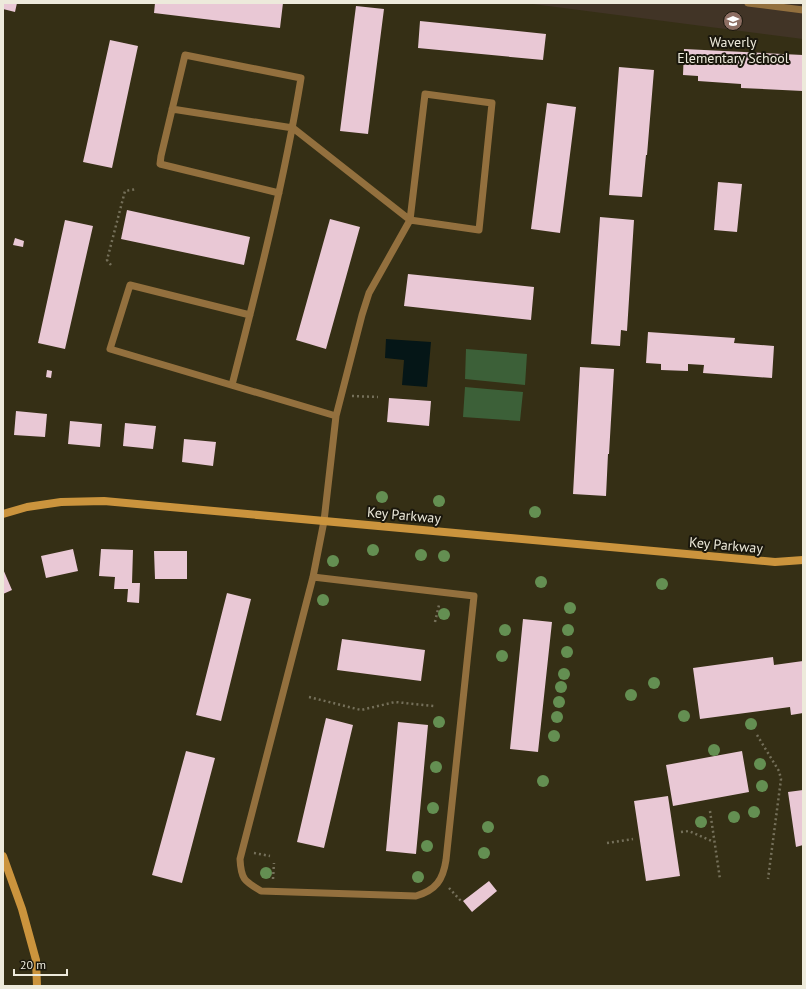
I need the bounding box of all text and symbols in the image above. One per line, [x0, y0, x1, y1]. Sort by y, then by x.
school or university icon: Waverly Elementary School [722, 10, 744, 32]
place label: Waverly Elementary School [677, 33, 789, 67]
street label: Key Parkway [366, 503, 442, 527]
street label: Key Parkway [688, 533, 764, 557]
scale bar [14, 951, 67, 977]
text: 20 m [20, 957, 46, 972]

